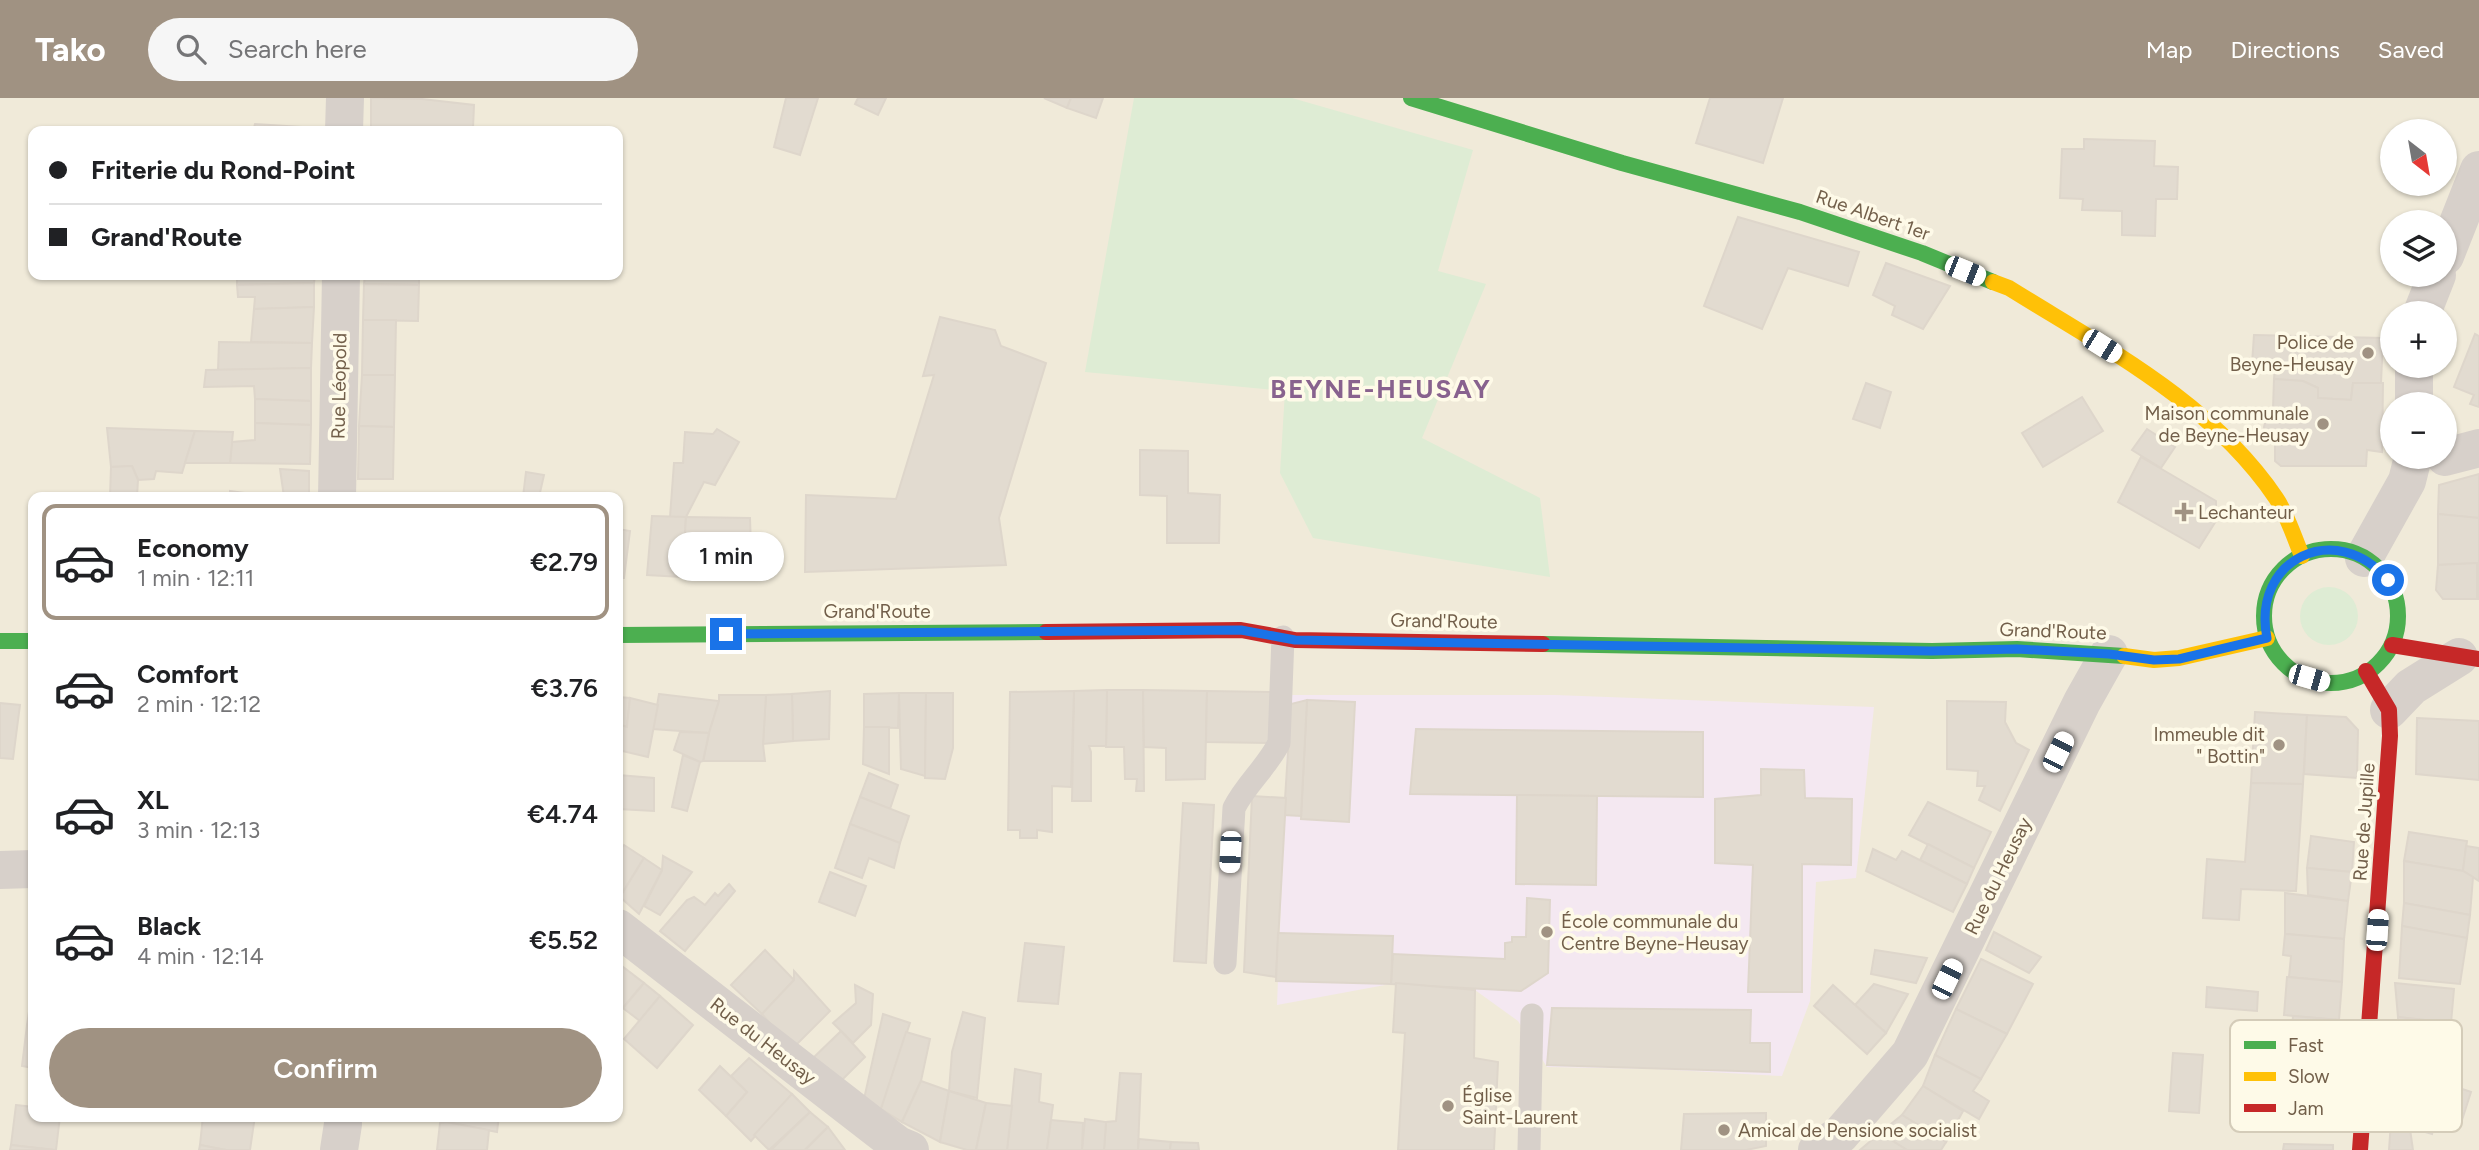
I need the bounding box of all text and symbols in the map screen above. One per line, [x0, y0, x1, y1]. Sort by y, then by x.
search box [148, 18, 638, 81]
text: Tako [35, 30, 106, 69]
icon: search [172, 30, 210, 68]
text: Search here [228, 33, 367, 65]
text: Map [2146, 35, 2192, 64]
text: Directions [2230, 35, 2340, 64]
text: Saved [2378, 35, 2444, 64]
north arrow [2380, 119, 2457, 196]
map controls [2380, 119, 2457, 469]
text: Friterie du Rond-Point [91, 154, 355, 186]
street label: Rue Albert 1er [1813, 185, 1934, 245]
button: layers [2380, 210, 2457, 287]
text: Grand'Route [91, 221, 242, 253]
car [1942, 253, 1989, 289]
button: + [2380, 301, 2457, 378]
car [2079, 326, 2126, 366]
place label: Police de Beyne-Heusay [2230, 331, 2354, 376]
street label: Rue Léopold [327, 333, 351, 439]
marker: Police de Beyne-Heusay [2360, 345, 2376, 361]
district label: BEYNE-HEUSAY [1270, 373, 1492, 405]
button: − [2380, 392, 2457, 469]
place label: Maison communale de Beyne-Heusay [2145, 402, 2309, 447]
marker: Maison communale de Beyne-Heusay [2315, 416, 2331, 432]
place label: Lechanteur [2198, 501, 2295, 524]
marker: Lechanteur [2176, 504, 2192, 520]
icon: car [53, 531, 116, 594]
text: Economy [137, 532, 249, 564]
callout: 1 min [668, 532, 784, 582]
text: 1 min [699, 542, 753, 570]
text: €2.79 [530, 546, 598, 578]
text: 1 min · 12:11 [137, 564, 254, 592]
route start [2372, 564, 2404, 596]
street label: Grand'Route [823, 600, 931, 623]
street label: Grand'Route [1390, 609, 1498, 633]
route end [710, 618, 742, 650]
street label: Grand'Route [1999, 618, 2107, 644]
icon: car [53, 657, 116, 720]
text: Comfort [137, 658, 239, 690]
car [2286, 662, 2333, 694]
text: €3.76 [531, 672, 598, 704]
text: 2 min · 12:12 [137, 690, 261, 718]
place label: Immeuble dit " Bottin" [2153, 723, 2265, 768]
car [2040, 729, 2077, 775]
marker: Immeuble dit " Bottin" [2271, 737, 2287, 753]
street label: Rue de Jupille [2348, 762, 2380, 882]
icon: car [53, 783, 116, 846]
text: XL [137, 784, 169, 816]
text: €4.74 [527, 798, 598, 830]
street label: Rue du Heusay [1960, 814, 2036, 938]
text: 3 min · 12:13 [137, 816, 260, 844]
car [1219, 830, 1242, 874]
car [2366, 908, 2389, 952]
icon: car [53, 909, 116, 972]
text: Black [137, 910, 201, 942]
place label: École communale du Centre Beyne-Heusay [1561, 910, 1749, 955]
text: €5.52 [529, 924, 598, 956]
marker: École communale du Centre Beyne-Heusay [1539, 924, 1555, 940]
text: 4 min · 12:14 [137, 942, 264, 970]
car [1929, 956, 1966, 1002]
street label: Rue du Heusay [706, 993, 820, 1089]
legend [2230, 1020, 2462, 1132]
button: Confirm [49, 1028, 602, 1108]
text: Fast [2288, 1034, 2324, 1057]
text: Slow [2288, 1065, 2330, 1088]
place label: Église Saint-Laurent [1462, 1084, 1578, 1129]
text: Jam [2288, 1097, 2324, 1120]
marker: Église Saint-Laurent [1440, 1098, 1456, 1114]
place label: Amical de Pensione socialist [1738, 1119, 1977, 1142]
marker: Amical de Pensione socialist [1716, 1122, 1732, 1138]

